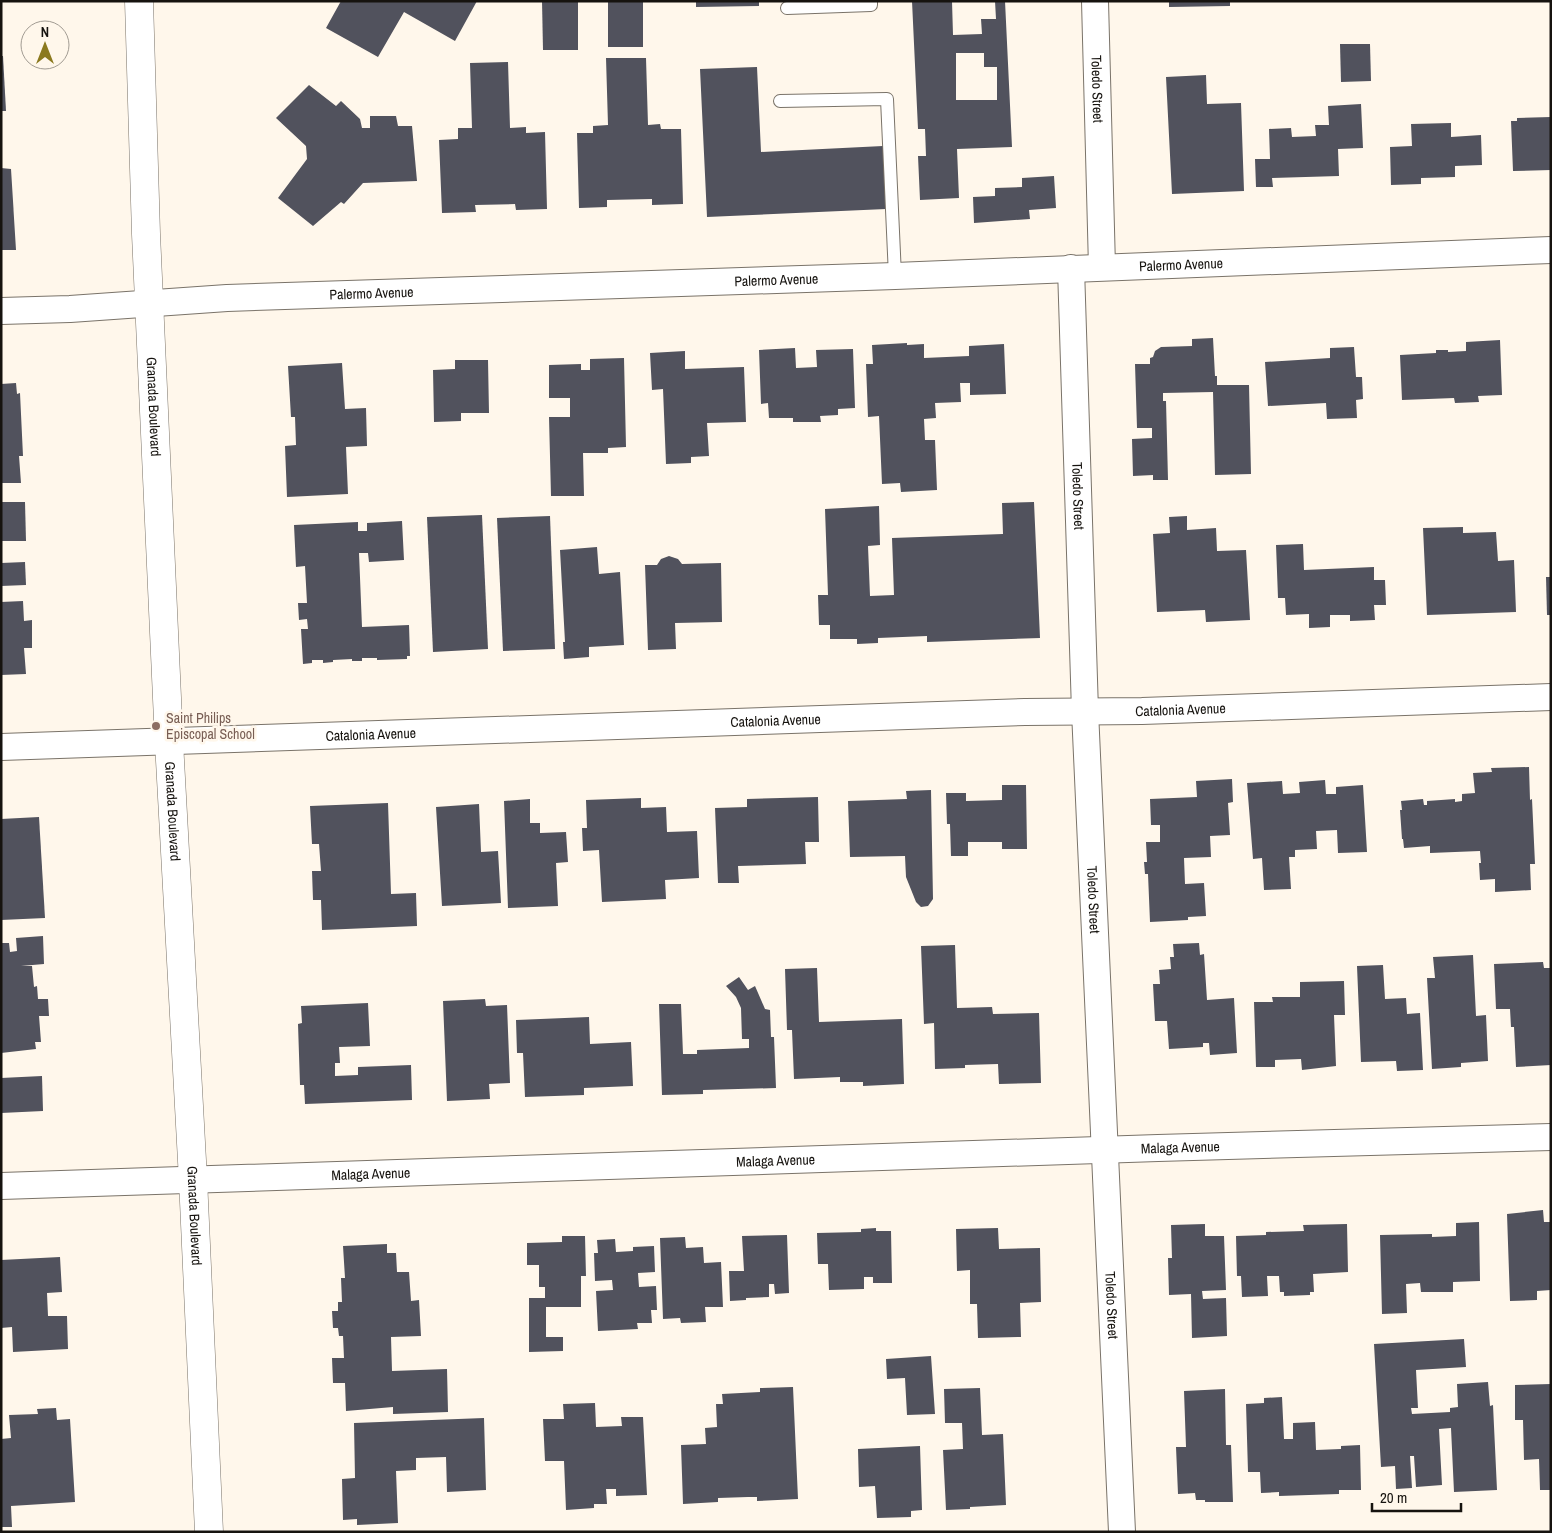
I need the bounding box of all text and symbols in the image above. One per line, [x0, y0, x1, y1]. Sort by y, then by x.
north arrow [20, 20, 70, 70]
text: N [41, 23, 49, 41]
street label: Toledo Street [1087, 55, 1107, 123]
street label: Palermo Avenue [1139, 254, 1223, 275]
street label: Palermo Avenue [734, 270, 819, 290]
street label: Palermo Avenue [329, 283, 414, 304]
street label: Granada Boulevard [143, 357, 165, 457]
street label: Toledo Street [1068, 462, 1088, 530]
street label: Catalonia Avenue [1135, 699, 1226, 720]
place label: Saint Philips Episcopal School [166, 709, 255, 743]
street label: Catalonia Avenue [730, 710, 821, 731]
marker: Saint Philips Episcopal School [150, 720, 162, 732]
street label: Catalonia Avenue [325, 724, 416, 745]
street label: Granada Boulevard [161, 761, 185, 862]
street label: Toledo Street [1083, 865, 1104, 934]
street label: Malaga Avenue [1141, 1137, 1220, 1158]
street label: Malaga Avenue [736, 1150, 815, 1171]
street label: Malaga Avenue [331, 1164, 411, 1184]
street label: Granada Boulevard [183, 1165, 206, 1266]
street label: Toledo Street [1101, 1271, 1122, 1339]
scale bar [1372, 1480, 1461, 1512]
text: 20 m [1380, 1487, 1407, 1508]

